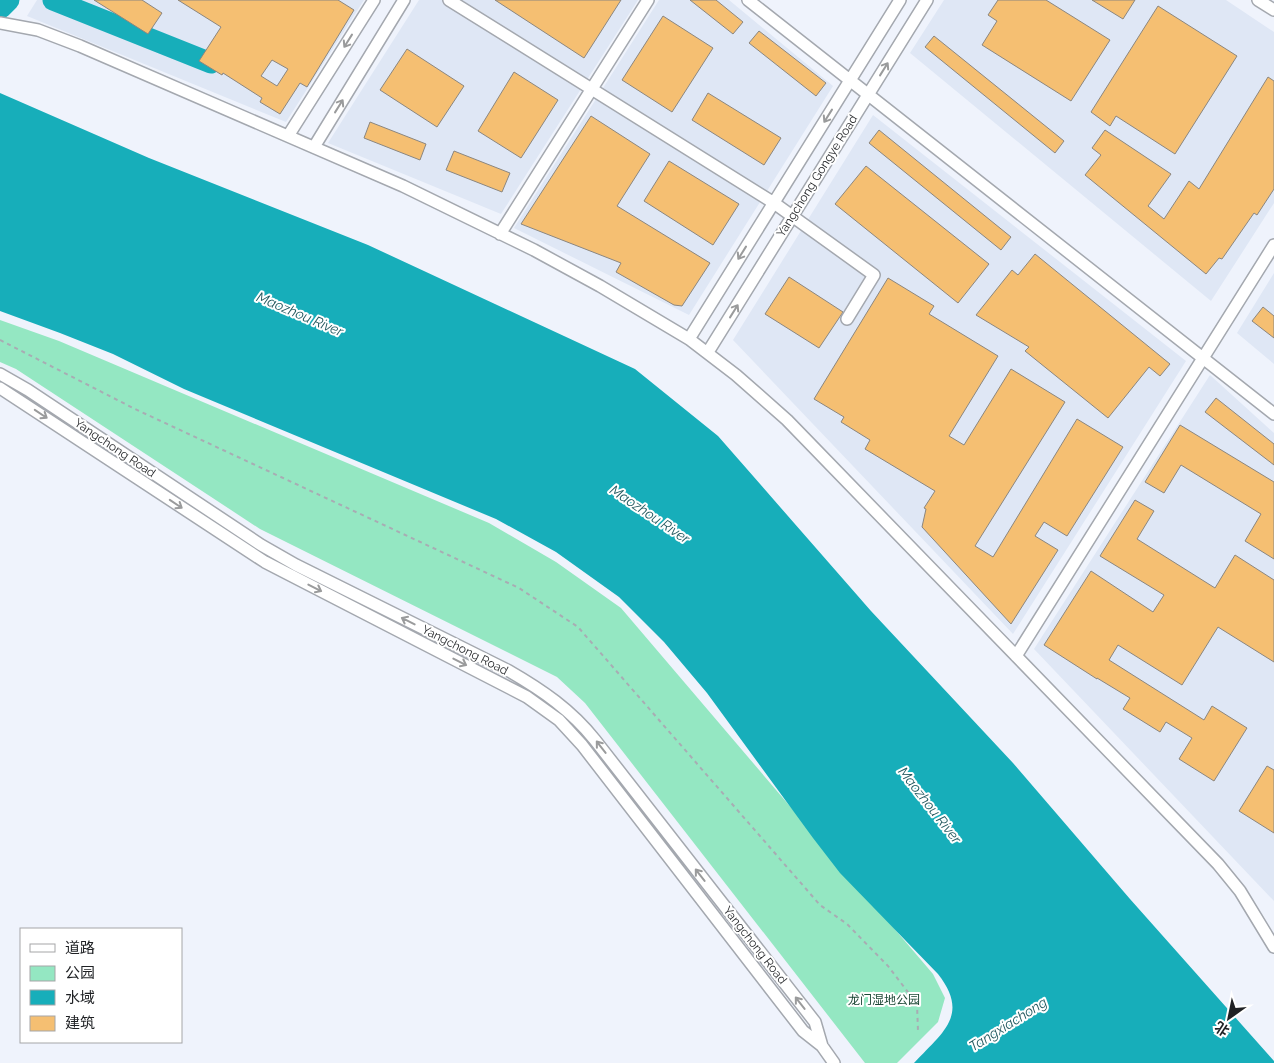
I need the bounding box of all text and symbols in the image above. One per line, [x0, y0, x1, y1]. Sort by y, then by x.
one-way arrow [342, 34, 352, 48]
one-way arrow [880, 62, 890, 76]
one-way arrow [335, 99, 345, 113]
one-way arrow [823, 108, 833, 122]
street label: Yangchong Gongye Road [774, 112, 860, 240]
one-way arrow [737, 246, 747, 260]
water label: Maozhou River [254, 289, 347, 340]
one-way arrow [729, 304, 739, 318]
one-way arrow [34, 409, 48, 420]
street label: Yangchong Road [72, 416, 158, 480]
water label: Maozhou River [607, 482, 694, 547]
one-way arrow [169, 500, 183, 510]
one-way arrow [307, 584, 322, 593]
one-way arrow [401, 616, 416, 625]
street label: Yangchong Road [420, 622, 510, 678]
one-way arrow [452, 658, 467, 667]
one-way arrow [595, 741, 606, 754]
water label: Maozhou River [895, 764, 966, 847]
one-way arrow [695, 869, 706, 882]
street label: Yangchong Road [720, 903, 790, 987]
legend [20, 928, 182, 1043]
text: 道路 [65, 939, 95, 957]
text: 公园 [65, 964, 95, 982]
text: 水域 [65, 989, 95, 1007]
park label: 龙门湿地公园 [848, 993, 920, 1007]
north arrow [1204, 993, 1254, 1043]
water label: Tangxiachong [966, 994, 1050, 1054]
one-way arrow [795, 996, 805, 1010]
text: 建筑 [65, 1014, 95, 1032]
text: 北 [1212, 1018, 1232, 1039]

